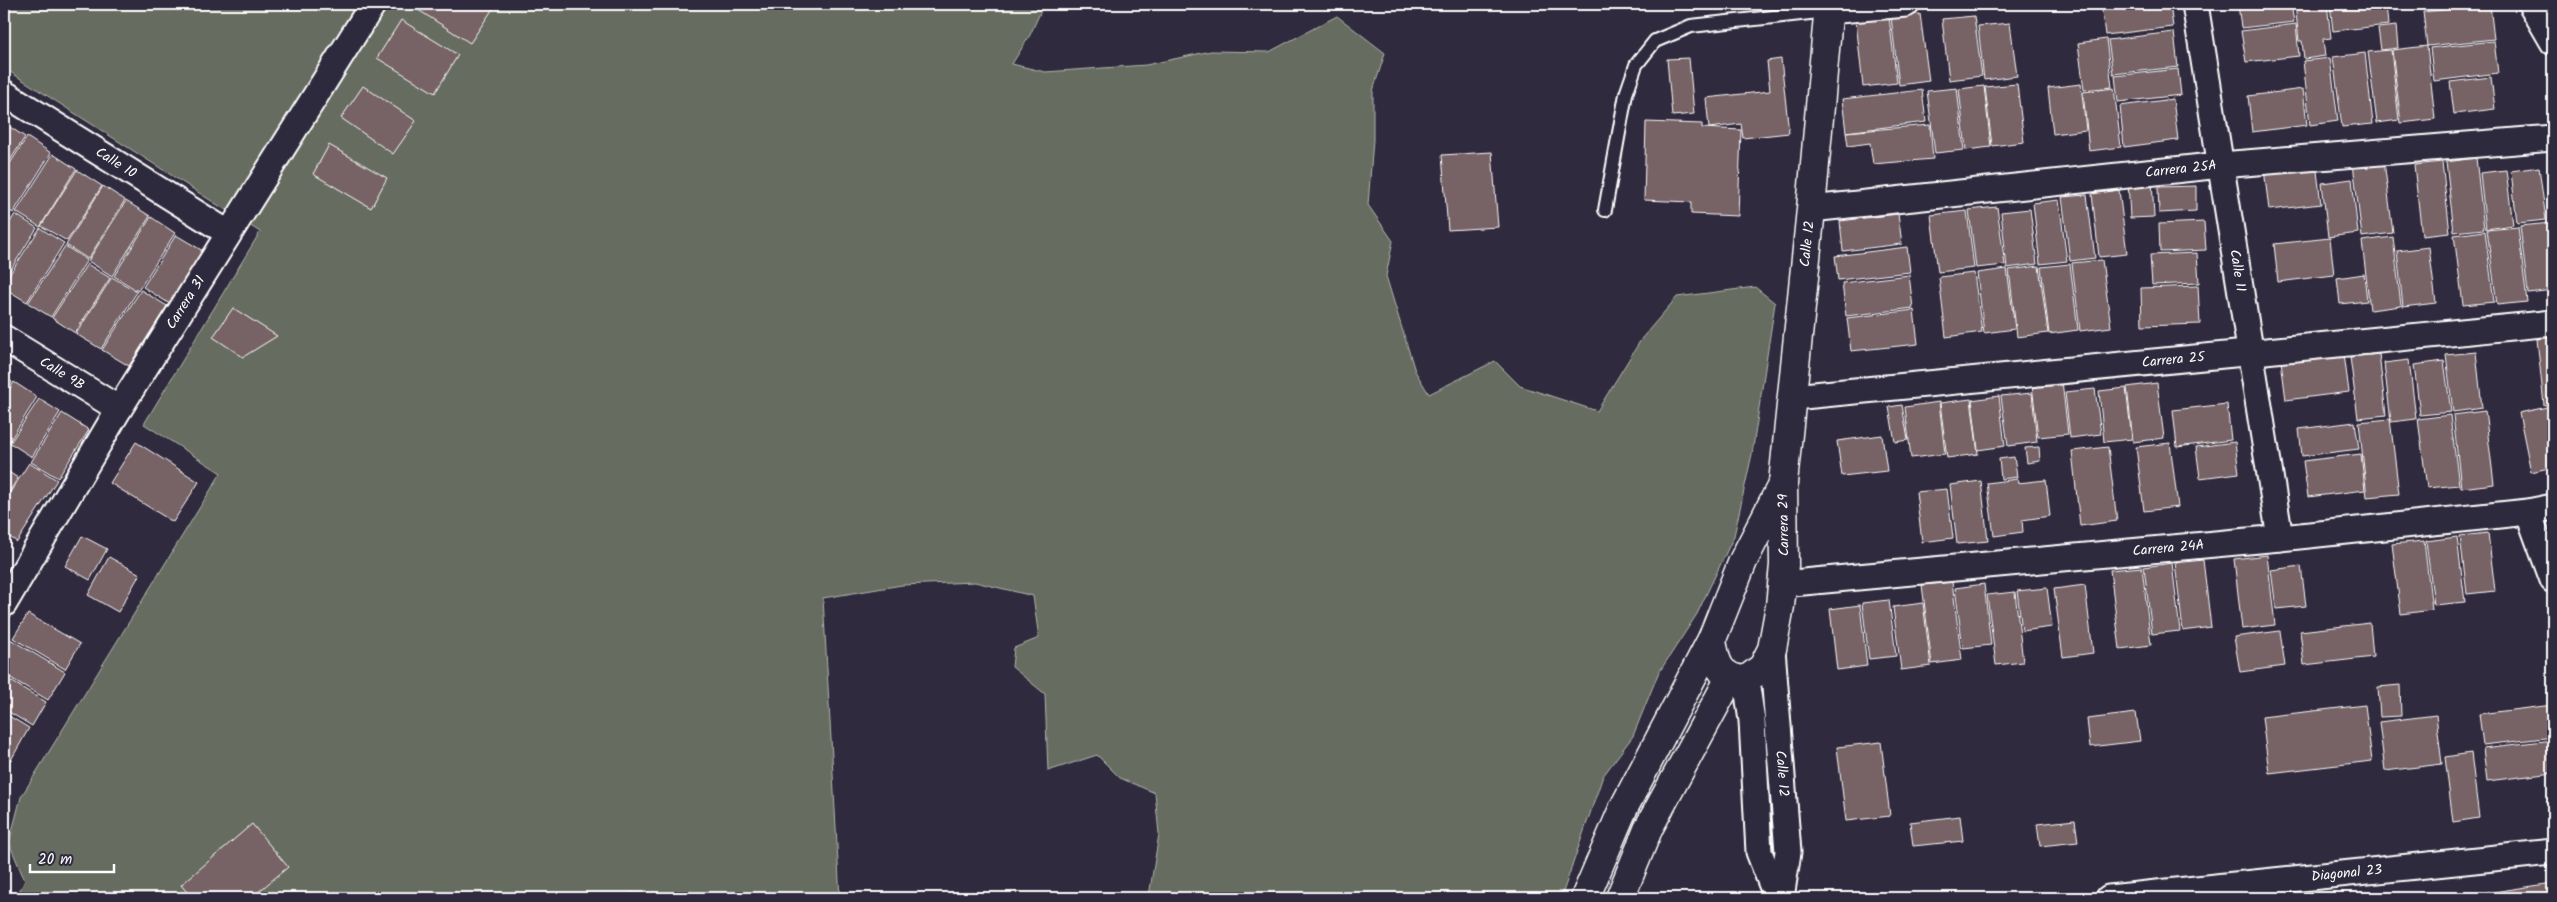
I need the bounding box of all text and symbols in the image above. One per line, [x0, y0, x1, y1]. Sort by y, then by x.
street label: Calle 10 [91, 142, 141, 184]
street label: Carrera 25A [2144, 155, 2218, 184]
street label: Calle 12 [1794, 220, 1821, 268]
street label: Calle 11 [2223, 248, 2252, 293]
street label: Carrera 31 [161, 271, 211, 334]
street label: Carrera 25 [2141, 346, 2207, 374]
street label: Calle 9B [35, 351, 89, 396]
street label: Carrera 29 [1772, 494, 1796, 556]
street label: Carrera 24A [2132, 534, 2205, 563]
street label: Calle 12 [1769, 750, 1795, 798]
scale bar [30, 842, 114, 874]
text: 20 m [38, 848, 72, 872]
street label: Diagonal 23 [2310, 859, 2383, 888]

